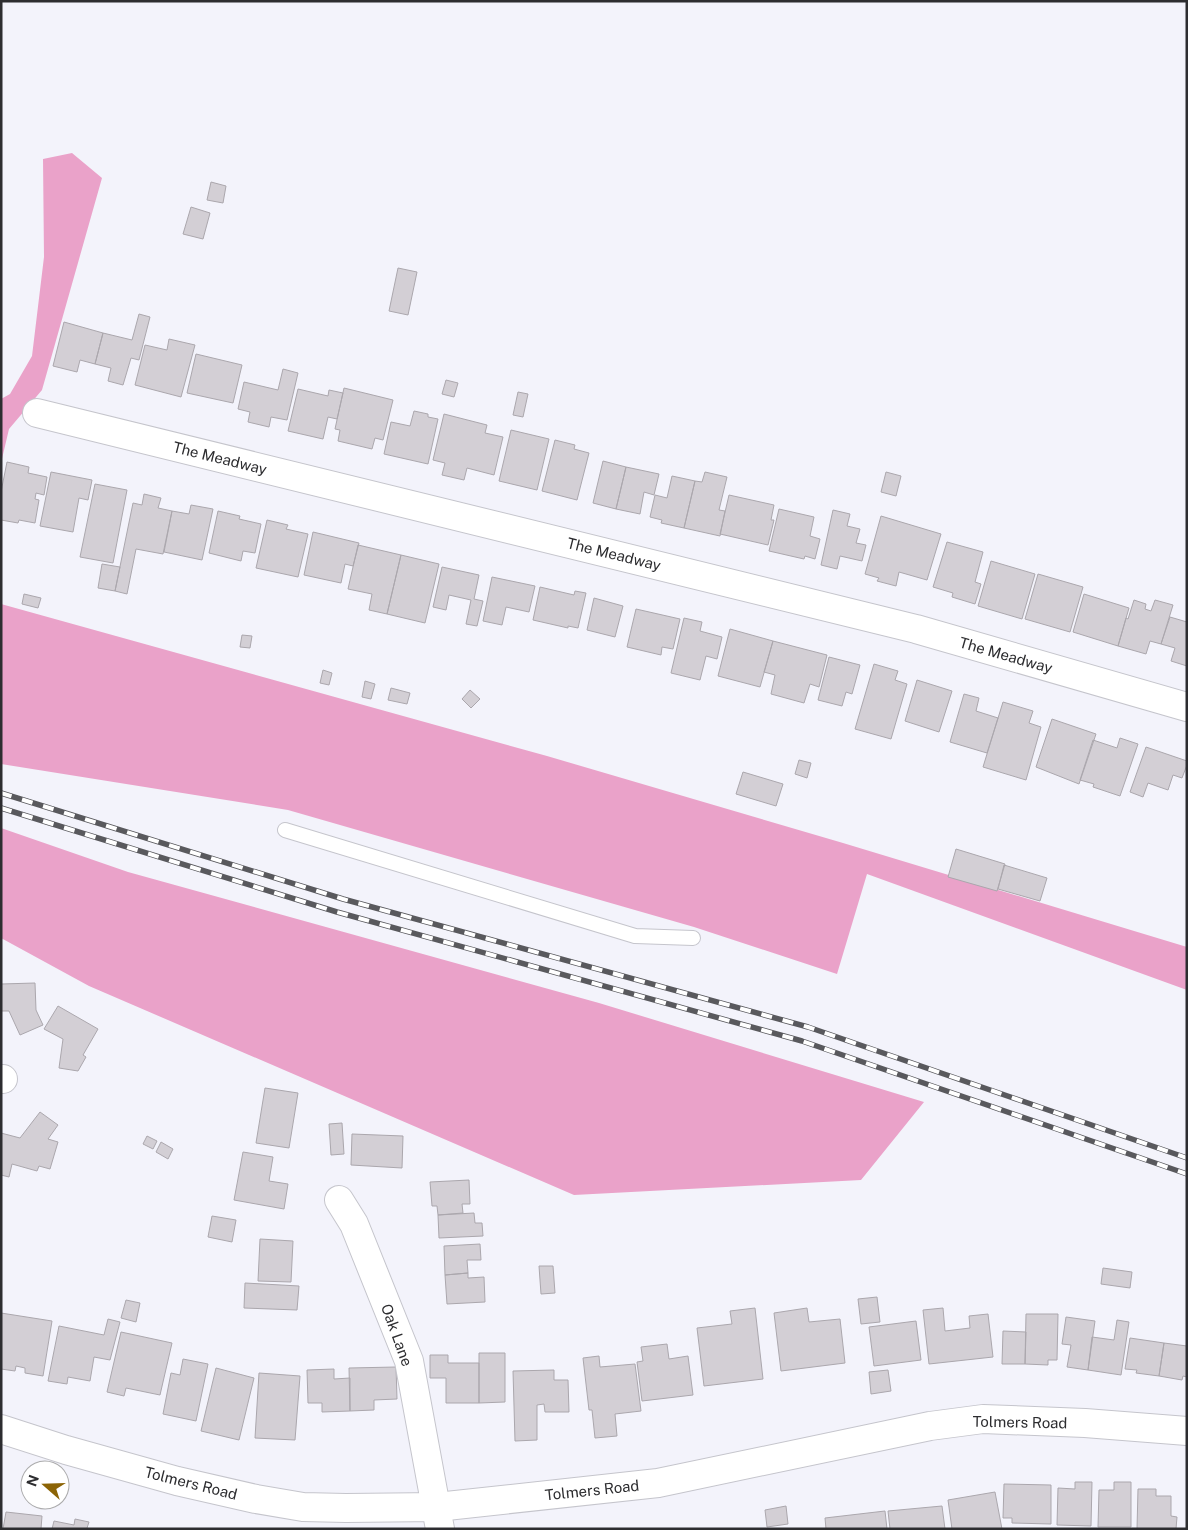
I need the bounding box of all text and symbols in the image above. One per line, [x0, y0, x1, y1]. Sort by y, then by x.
street label: The Meadway [171, 438, 269, 478]
street label: The Meadway [565, 534, 663, 574]
street label: The Meadway [958, 634, 1054, 676]
street label: Oak Lane [378, 1302, 416, 1368]
street label: Tolmers Road [972, 1413, 1068, 1431]
north arrow [20, 1460, 70, 1510]
street label: Tolmers Road [143, 1463, 239, 1503]
text: N [23, 1473, 42, 1488]
street label: Tolmers Road [544, 1477, 640, 1503]

